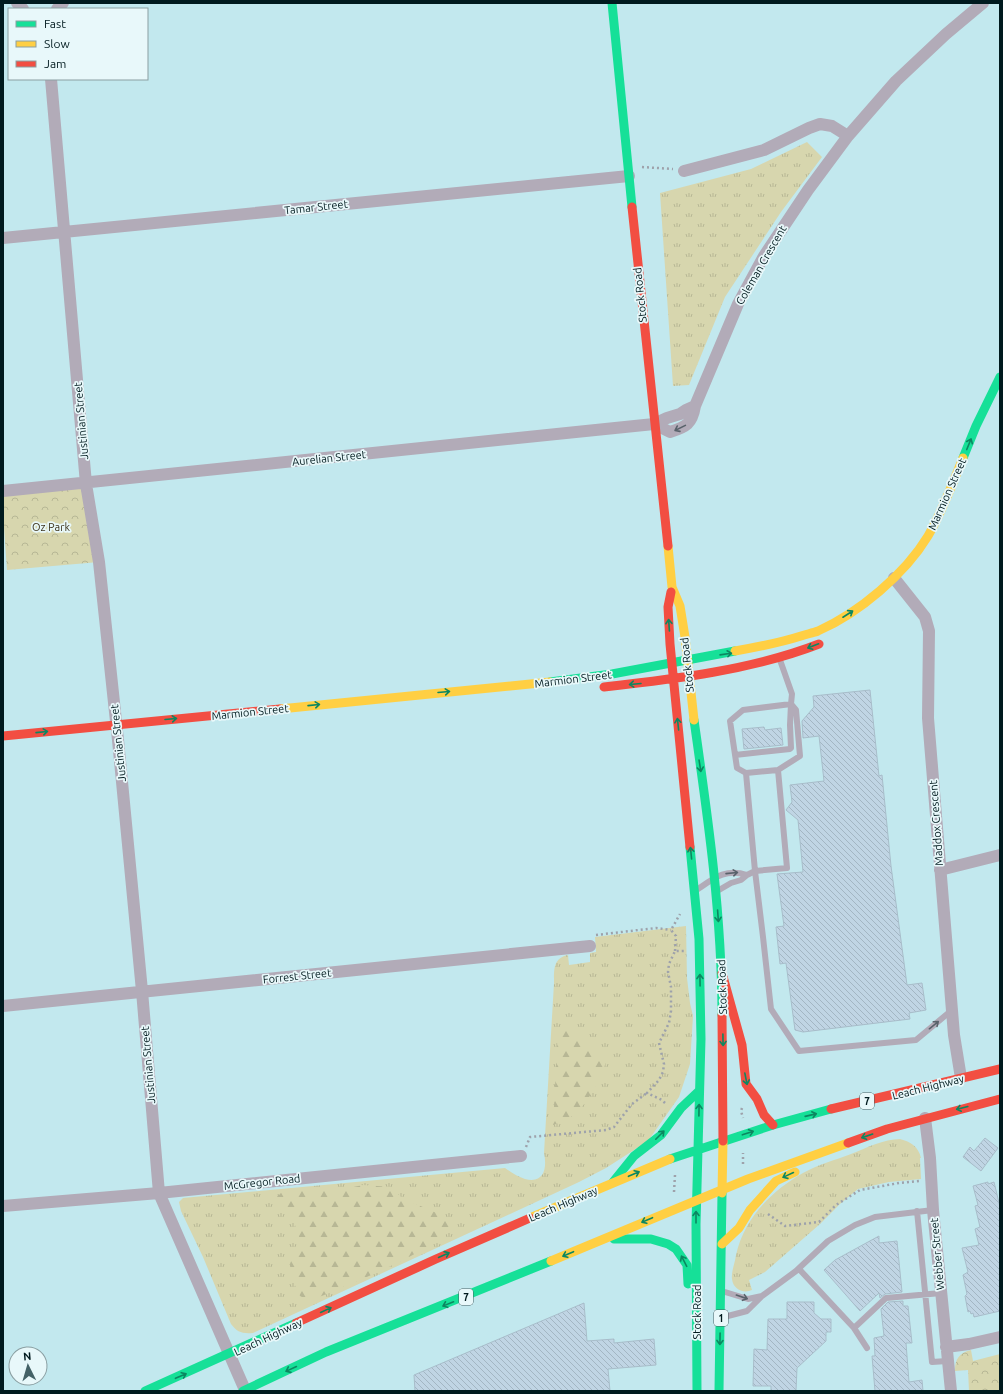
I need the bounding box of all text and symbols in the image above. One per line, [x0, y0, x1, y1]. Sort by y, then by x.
legend [8, 8, 148, 80]
text: Fast [44, 17, 66, 30]
text: Slow [44, 37, 70, 50]
text: Jam [44, 57, 66, 70]
street label: Tamar Street [284, 198, 349, 216]
street label: Coleman Crescent [733, 223, 789, 307]
street label: Stock Road [631, 267, 649, 323]
street label: Justinian Street [72, 381, 90, 460]
one-way arrow [674, 425, 686, 432]
one-way arrow [966, 438, 973, 450]
street label: Aurelian Street [291, 448, 367, 468]
street label: Marmion Street [926, 456, 969, 532]
park label: Oz Park [32, 521, 70, 533]
one-way arrow [842, 610, 853, 618]
one-way arrow [665, 619, 672, 632]
street label: Stock Road [678, 637, 696, 693]
one-way arrow [808, 643, 820, 651]
one-way arrow [719, 650, 732, 658]
street label: Marmion Street [534, 668, 613, 690]
one-way arrow [629, 680, 642, 688]
one-way arrow [437, 688, 450, 696]
one-way arrow [308, 701, 321, 709]
street label: Marmion Street [211, 702, 290, 722]
street label: Justinian Street [108, 703, 128, 782]
one-way arrow [164, 715, 177, 723]
one-way arrow [674, 718, 682, 731]
one-way arrow [35, 728, 48, 736]
one-way arrow [696, 759, 704, 772]
street label: Maddox Crescent [927, 779, 945, 866]
one-way arrow [687, 847, 695, 860]
one-way arrow [726, 869, 739, 876]
one-way arrow [715, 909, 722, 922]
street label: Stock Road [715, 959, 729, 1015]
street label: Forrest Street [262, 966, 333, 986]
one-way arrow [696, 974, 704, 987]
one-way arrow [929, 1021, 939, 1030]
street label: Justinian Street [139, 1025, 157, 1104]
one-way arrow [719, 1033, 727, 1046]
one-way arrow [742, 1072, 750, 1085]
street label: Leach Highway [891, 1072, 966, 1102]
road number: 7 [860, 1093, 874, 1109]
one-way arrow [695, 1104, 703, 1117]
one-way arrow [956, 1105, 969, 1112]
one-way arrow [804, 1110, 817, 1118]
one-way arrow [742, 1129, 755, 1136]
one-way arrow [655, 1130, 665, 1140]
one-way arrow [861, 1133, 874, 1140]
one-way arrow [628, 1169, 640, 1177]
street label: McGregor Road [223, 1172, 301, 1192]
one-way arrow [783, 1172, 795, 1179]
street label: Leach Highway [527, 1184, 600, 1224]
one-way arrow [692, 1211, 700, 1224]
one-way arrow [642, 1217, 654, 1224]
street label: Webber Street [928, 1217, 946, 1291]
one-way arrow [438, 1251, 450, 1258]
one-way arrow [563, 1251, 575, 1258]
one-way arrow [680, 1255, 687, 1267]
street label: Stock Road [691, 1284, 703, 1340]
road number: 7 [459, 1289, 473, 1305]
one-way arrow [735, 1293, 747, 1301]
one-way arrow [443, 1300, 455, 1308]
one-way arrow [320, 1306, 332, 1313]
road number: 1 [714, 1310, 728, 1326]
street label: Leach Highway [232, 1316, 305, 1358]
one-way arrow [716, 1332, 724, 1345]
north arrow [8, 1346, 48, 1386]
text: N [23, 1350, 32, 1362]
one-way arrow [285, 1366, 297, 1373]
one-way arrow [174, 1371, 186, 1379]

